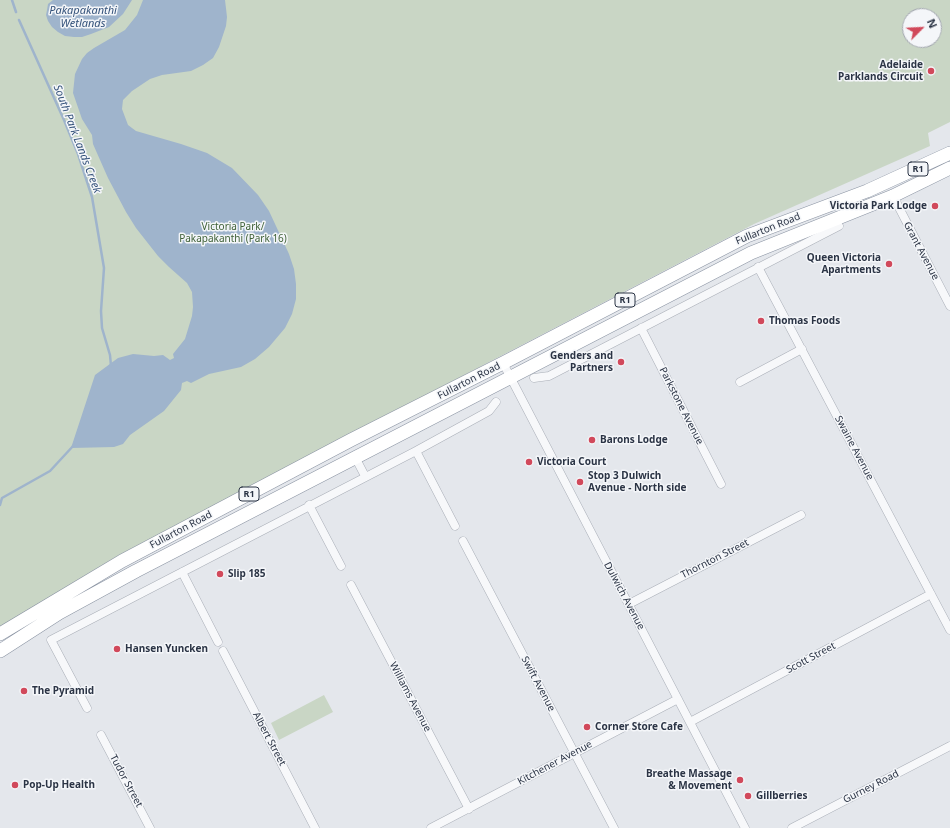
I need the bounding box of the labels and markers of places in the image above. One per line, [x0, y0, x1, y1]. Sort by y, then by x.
place label: Adelaide Parklands Circuit [838, 59, 923, 82]
marker: Adelaide Parklands Circuit [926, 66, 936, 76]
place label: Victoria Park Lodge [830, 200, 927, 212]
marker: Victoria Park Lodge [930, 201, 940, 211]
place label: Queen Victoria Apartments [807, 252, 881, 276]
marker: Queen Victoria Apartments [884, 259, 894, 269]
place label: Thomas Foods [769, 315, 840, 327]
marker: Thomas Foods [756, 316, 766, 326]
place label: Genders and Partners [550, 350, 613, 374]
marker: Genders and Partners [616, 357, 626, 367]
place label: Barons Lodge [600, 434, 668, 446]
marker: Barons Lodge [587, 435, 597, 445]
place label: Victoria Court [537, 456, 606, 468]
marker: Victoria Court [524, 457, 534, 467]
place label: Stop 3 Dulwich Avenue - North side [588, 470, 687, 494]
marker: Stop 3 Dulwich Avenue - North side [575, 477, 585, 487]
place label: Slip 185 [228, 568, 266, 580]
marker: Slip 185 [215, 569, 225, 579]
place label: Hansen Yuncken [125, 643, 208, 655]
marker: Hansen Yuncken [112, 644, 122, 654]
place label: The Pyramid [32, 685, 94, 697]
marker: The Pyramid [19, 686, 29, 696]
place label: Corner Store Cafe [595, 721, 683, 733]
marker: Corner Store Cafe [582, 722, 592, 732]
place label: Breathe Massage & Movement [646, 768, 732, 792]
marker: Breathe Massage & Movement [735, 775, 745, 785]
place label: Pop-Up Health [23, 779, 95, 791]
marker: Pop-Up Health [10, 780, 20, 790]
place label: Gillberries [756, 790, 807, 802]
marker: Gillberries [743, 791, 753, 801]

